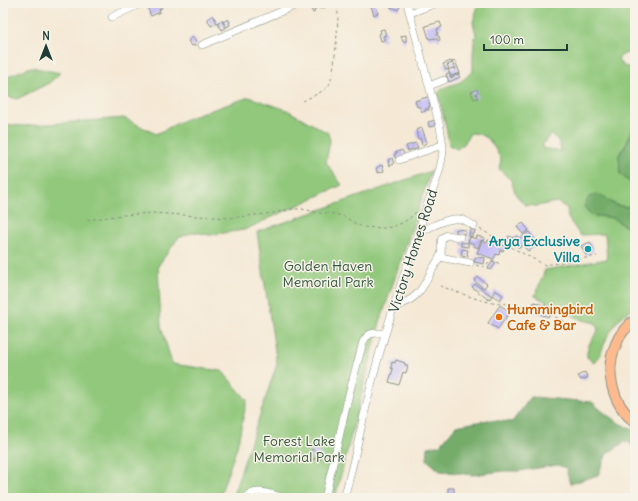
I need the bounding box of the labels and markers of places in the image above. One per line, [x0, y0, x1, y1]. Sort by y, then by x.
place label: Arya Exclusive Villa [489, 232, 580, 266]
marker: Arya Exclusive Villa [583, 244, 593, 254]
place label: Hummingbird Cafe & Bar [507, 300, 594, 334]
marker: Hummingbird Cafe & Bar [494, 312, 504, 322]

